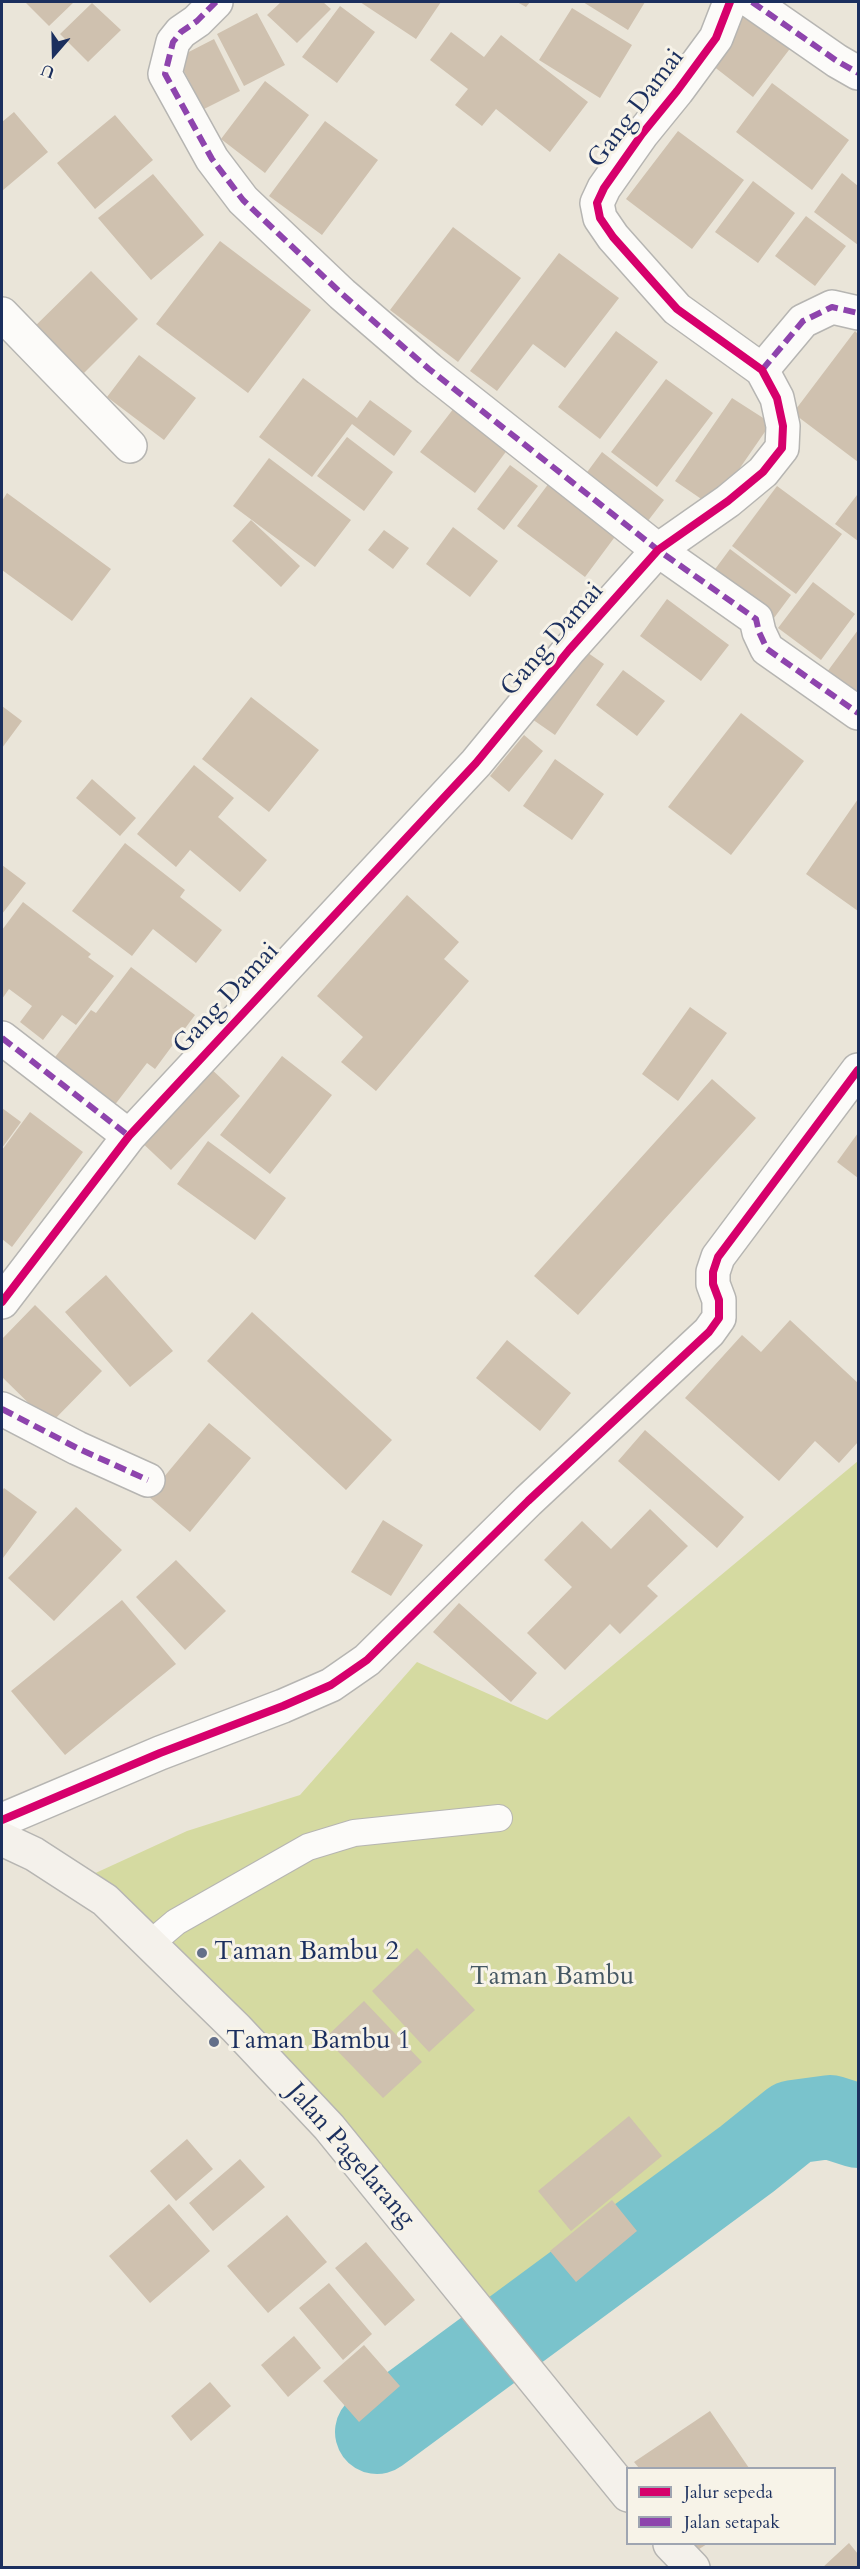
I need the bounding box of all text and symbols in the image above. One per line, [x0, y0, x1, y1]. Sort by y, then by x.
north arrow [24, 24, 84, 84]
street label: Gang Damai [582, 43, 692, 175]
text: U [38, 58, 58, 83]
street label: Gang Damai [495, 577, 611, 703]
street label: Gang Damai [167, 937, 287, 1061]
place label: Taman Bambu 2 [214, 1937, 399, 1969]
marker: Taman Bambu 2 [195, 1946, 209, 1960]
park label: Taman Bambu [470, 1962, 634, 1994]
place label: Taman Bambu 1 [226, 2026, 411, 2058]
marker: Taman Bambu 1 [207, 2035, 221, 2049]
street label: Jalan Pagelarang [279, 2078, 421, 2234]
legend [626, 2467, 836, 2545]
text: Jalur sepeda [684, 2480, 773, 2505]
text: Jalan setapak [684, 2510, 780, 2535]

